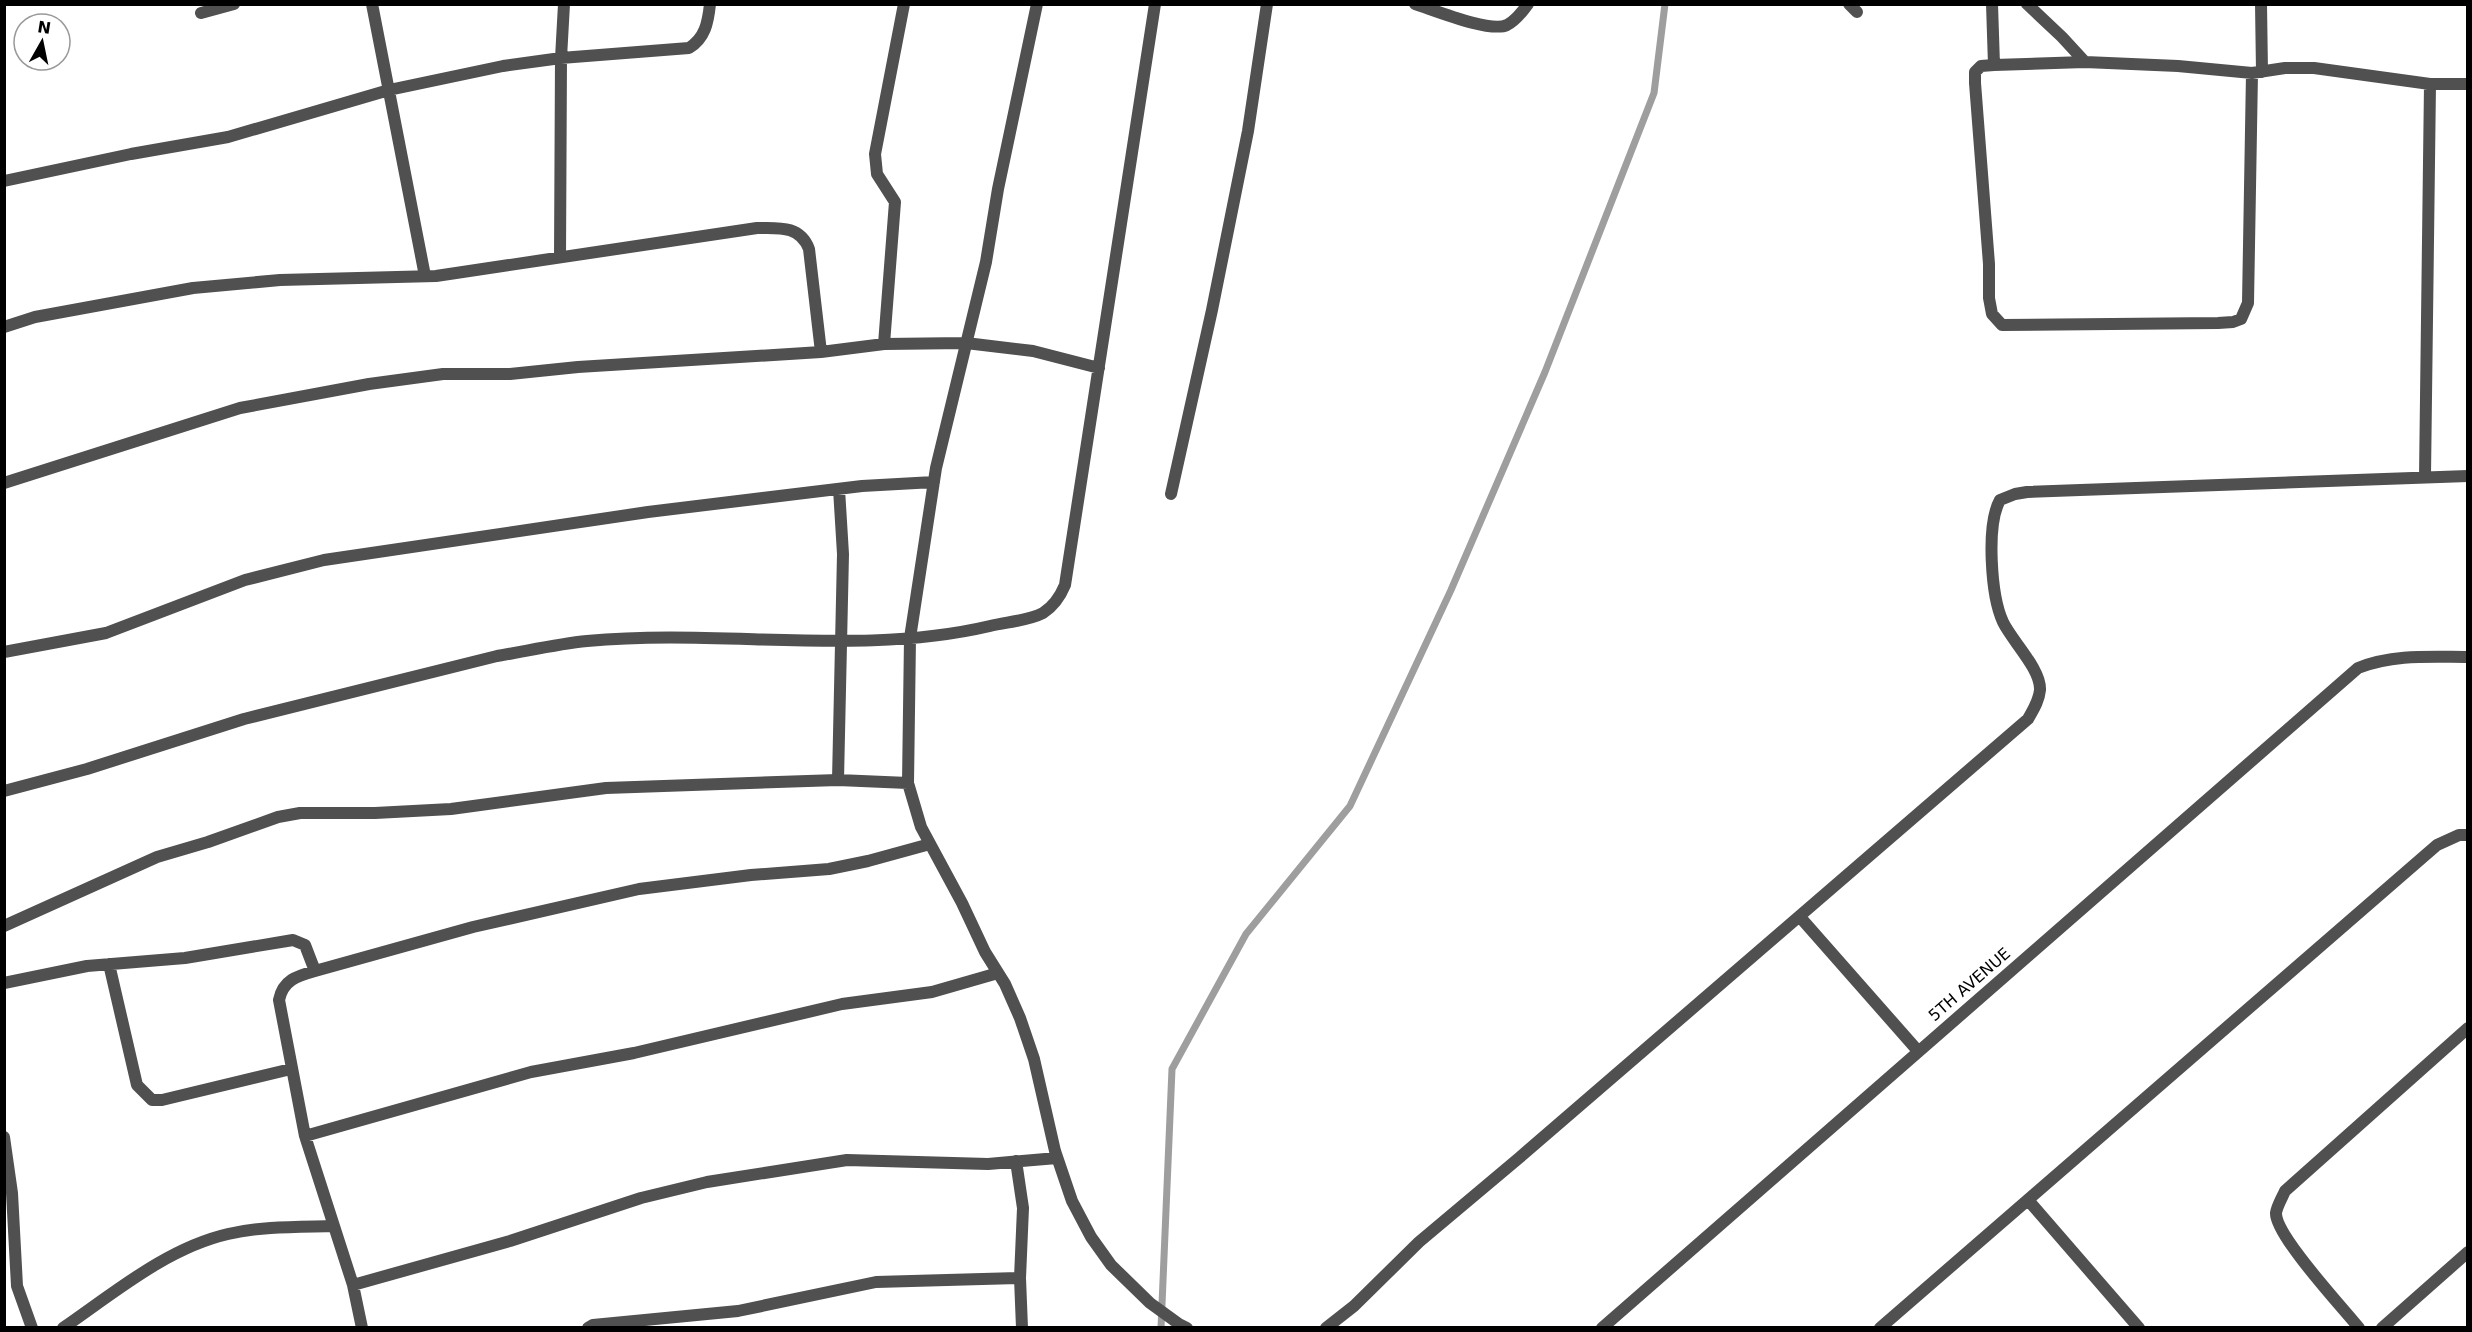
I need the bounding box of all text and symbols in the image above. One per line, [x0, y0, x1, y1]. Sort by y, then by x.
north arrow [12, 12, 72, 72]
text: N [36, 17, 52, 38]
street label: 5TH AVENUE [1925, 944, 2014, 1025]

